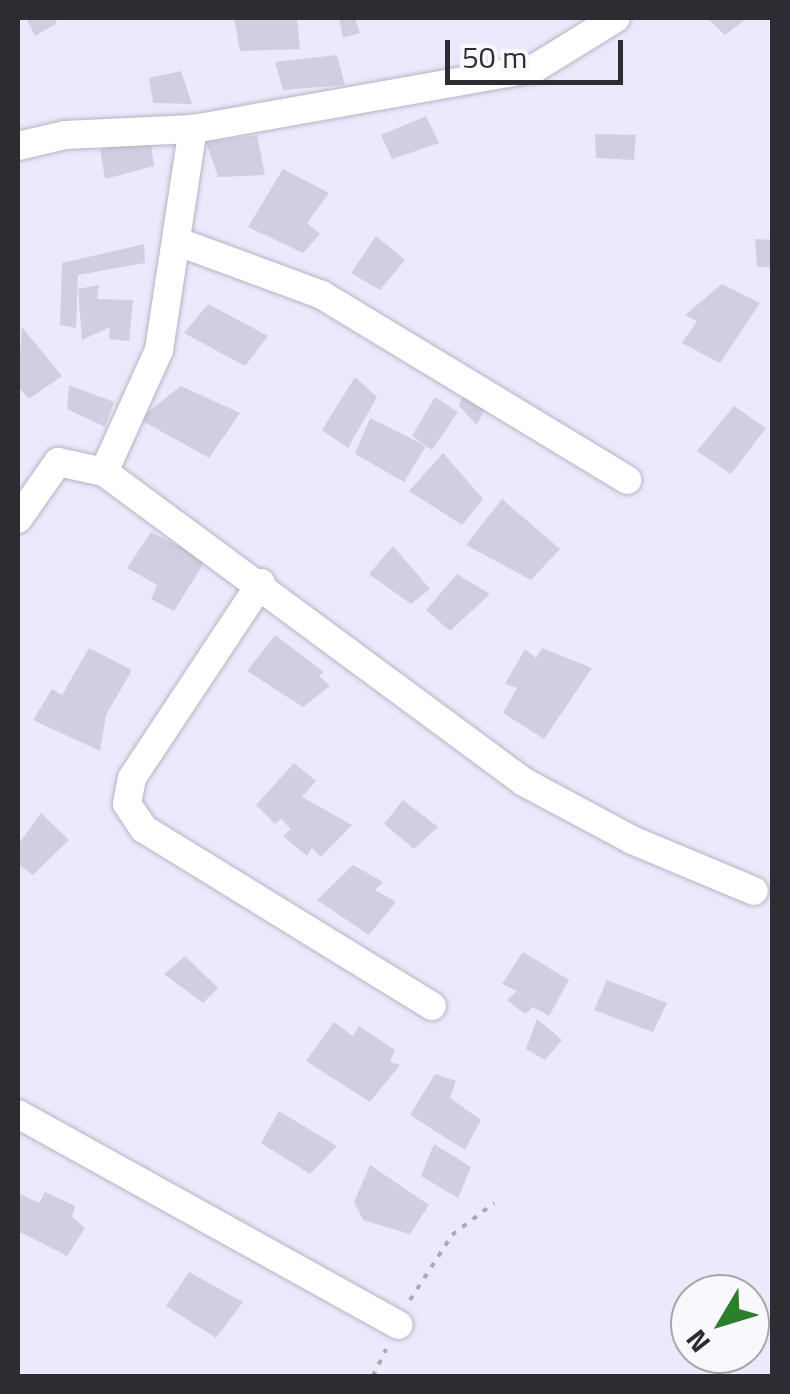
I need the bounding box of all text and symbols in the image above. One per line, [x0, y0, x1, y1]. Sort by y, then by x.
scale bar [450, 20, 628, 82]
text: 50 m [462, 34, 527, 80]
north arrow [670, 1274, 770, 1374]
text: N [675, 1321, 720, 1362]

